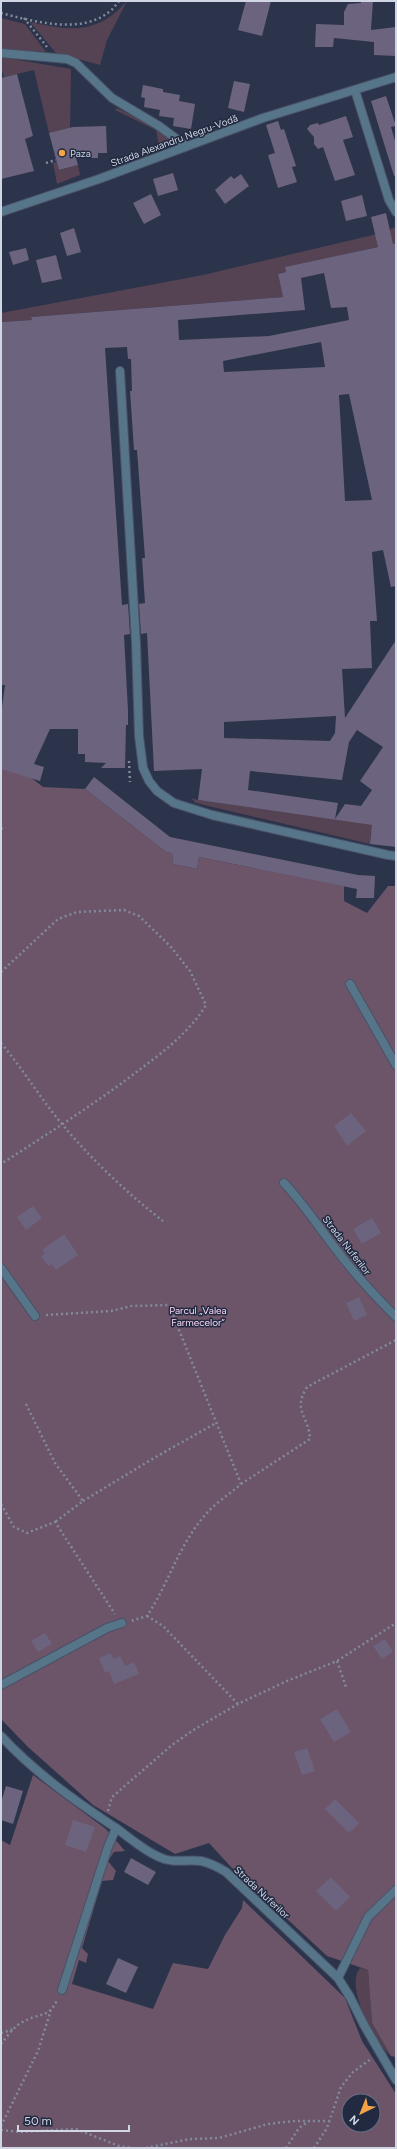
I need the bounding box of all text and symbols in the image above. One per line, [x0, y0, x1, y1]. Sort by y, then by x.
street label: Strada Alexandru Negru-Vodă [109, 111, 240, 170]
place label: Paza [70, 147, 91, 160]
marker: Paza [57, 148, 67, 158]
street label: Strada Nuferilor [320, 1213, 374, 1278]
park label: Parcul „Valea Farmecelor” [169, 1304, 227, 1329]
street label: Strada Nuferilor [231, 1863, 293, 1922]
north arrow [341, 2093, 381, 2133]
scale bar [18, 2107, 129, 2133]
text: N [347, 2112, 362, 2128]
text: 50 m [24, 2114, 52, 2128]

